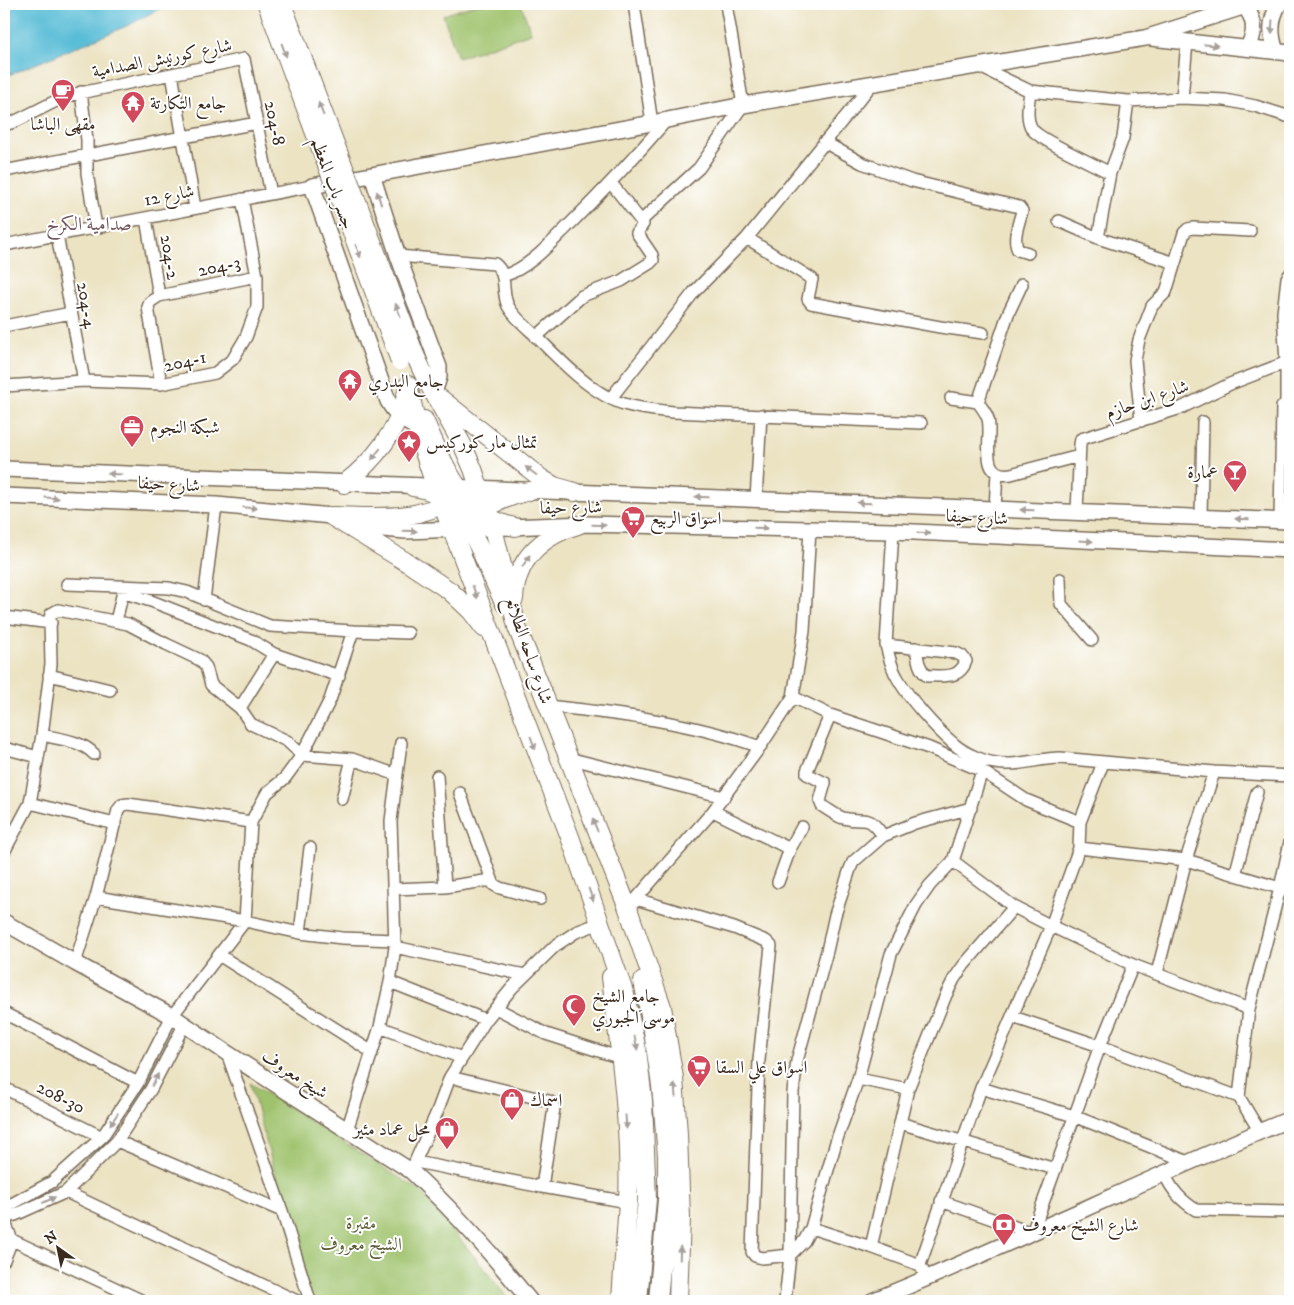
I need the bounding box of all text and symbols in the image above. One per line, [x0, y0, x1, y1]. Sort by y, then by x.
one-way arrow [1268, 20, 1276, 36]
street label: شارع كورنيش الصدامية [91, 35, 234, 86]
one-way arrow [1203, 41, 1219, 49]
one-way arrow [281, 42, 288, 57]
cafe icon: مقهى الباشا [50, 78, 76, 112]
temple icon: جامع التكارتة [120, 90, 146, 124]
place label: جامع التكارتة [150, 93, 227, 119]
street label: 204-8 [259, 99, 289, 148]
one-way arrow [317, 101, 324, 116]
place label: مقهى الباشا [30, 114, 96, 136]
street label: جسر باب المعظم [300, 134, 359, 234]
street label: شارع 12 [142, 180, 197, 215]
one-way arrow [375, 191, 382, 206]
district label: صدامية الكرخ [46, 213, 132, 241]
street label: 204-2 [155, 233, 183, 281]
one-way arrow [354, 244, 362, 259]
street label: 204-3 [196, 252, 242, 282]
street label: 204-4 [71, 280, 101, 331]
one-way arrow [393, 302, 401, 317]
street label: 204-1 [162, 346, 209, 378]
temple icon: جامع البدري [337, 368, 363, 402]
place label: جامع البدري [368, 371, 444, 397]
street label: شارع ابن حازم [1103, 375, 1193, 428]
office icon: شبكة النجوم [119, 414, 145, 448]
place label: شبكة النجوم [150, 417, 220, 443]
place icon: تمثال مار كوركيس [396, 429, 422, 463]
place label: تمثال مار كوركيس [426, 432, 538, 454]
one-way arrow [371, 447, 382, 460]
bar icon: عمارة [1222, 459, 1248, 493]
place label: عمارة [1187, 462, 1218, 484]
one-way arrow [525, 466, 538, 477]
one-way arrow [106, 470, 122, 478]
street label: شارع حيفا [137, 472, 201, 501]
one-way arrow [694, 493, 710, 501]
one-way arrow [45, 494, 61, 502]
street label: شارع حيفا [540, 496, 602, 523]
one-way arrow [856, 499, 872, 507]
one-way arrow [242, 504, 258, 512]
supermarket icon: اسواق الربيع [620, 505, 646, 539]
street label: شارع حيفا [945, 505, 1009, 534]
one-way arrow [1018, 505, 1034, 513]
place label: اسواق الربيع [650, 508, 721, 534]
one-way arrow [1233, 514, 1249, 522]
one-way arrow [591, 521, 607, 529]
one-way arrow [753, 525, 769, 533]
one-way arrow [402, 527, 418, 535]
one-way arrow [916, 529, 932, 537]
one-way arrow [1078, 537, 1094, 545]
one-way arrow [522, 554, 531, 567]
one-way arrow [472, 584, 479, 599]
street label: شارع ساحه الطلائع [496, 593, 557, 709]
one-way arrow [530, 736, 538, 750]
one-way arrow [590, 818, 598, 832]
one-way arrow [587, 888, 595, 903]
place label: جامع الشيخ موسى الجبوري [592, 986, 675, 1032]
mosque icon: جامع الشيخ موسى الجبوري [561, 993, 587, 1027]
one-way arrow [632, 1035, 640, 1051]
street label: شیخ معروف [255, 1045, 332, 1108]
supermarket icon: اسواق علي السقا [686, 1054, 712, 1088]
place label: اسواق علي السقا [716, 1057, 808, 1084]
one-way arrow [151, 1073, 159, 1088]
street label: 208-30 [33, 1076, 88, 1119]
one-way arrow [671, 1082, 679, 1098]
shop icon: اسماك [499, 1087, 525, 1121]
place label: اسماك [530, 1090, 563, 1112]
one-way arrow [109, 1112, 119, 1125]
one-way arrow [622, 1115, 630, 1131]
shop icon: محل عماد مئير [434, 1116, 460, 1150]
place label: محل عماد مئير [352, 1119, 430, 1142]
one-way arrow [42, 1195, 56, 1203]
bank icon: شارع الشيخ معروف [991, 1212, 1017, 1246]
park label: مقبرة الشيخ معروف [320, 1213, 402, 1260]
place label: شارع الشيخ معروف [1022, 1215, 1139, 1241]
north arrow [32, 1222, 82, 1272]
text: N [42, 1227, 62, 1249]
one-way arrow [677, 1244, 685, 1260]

